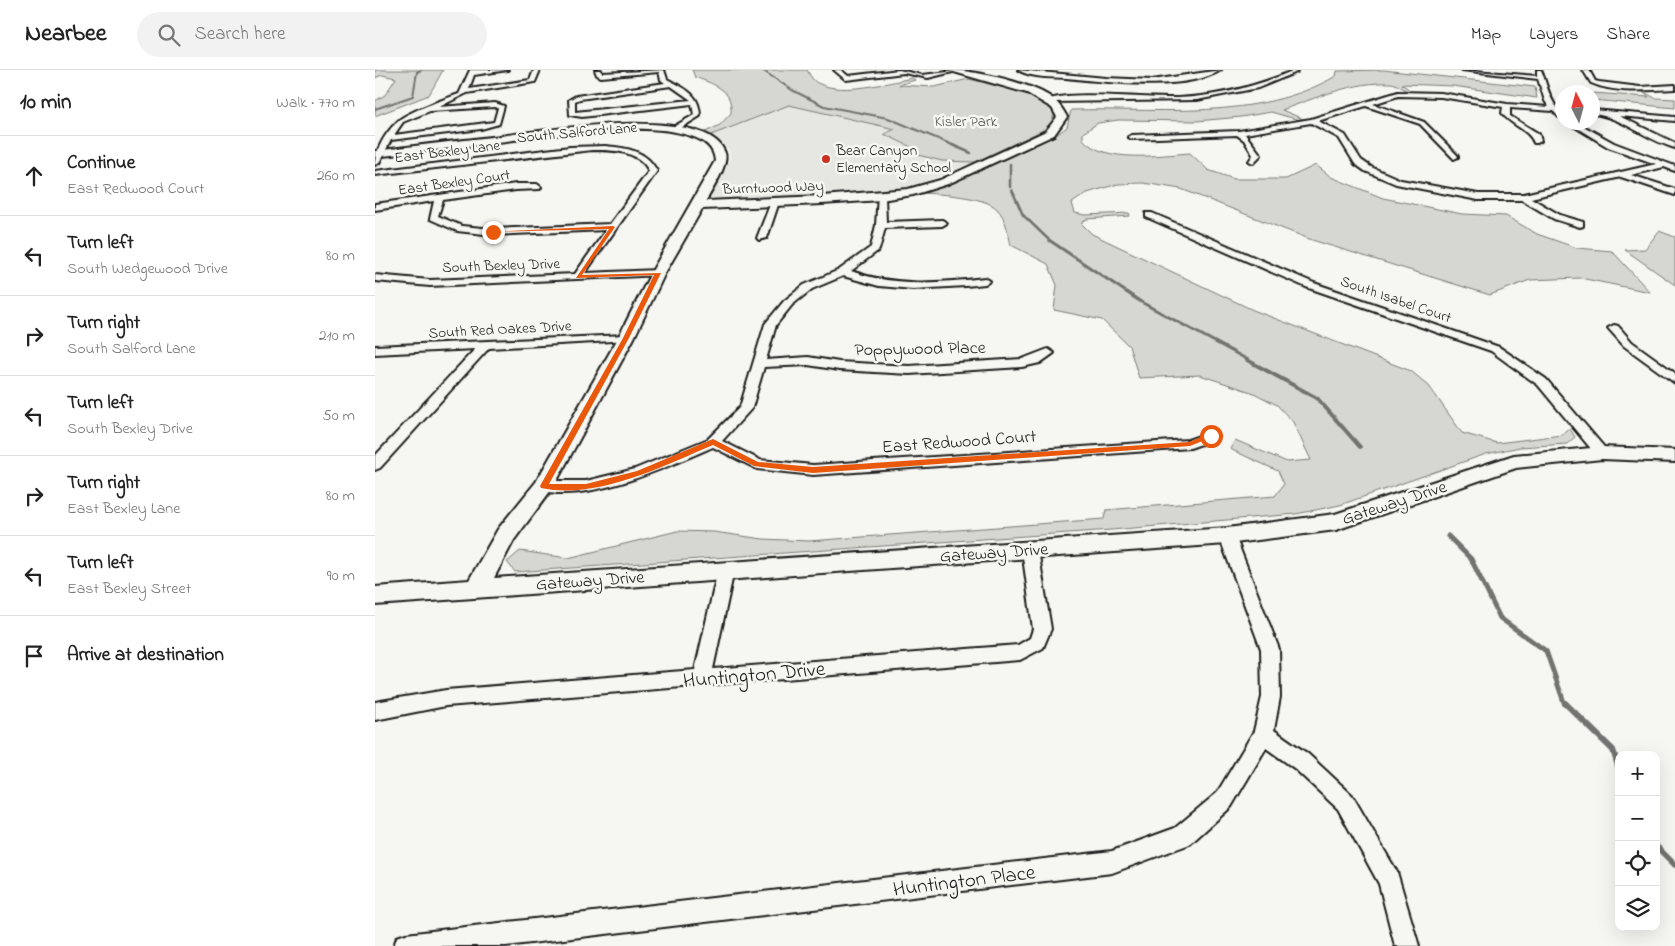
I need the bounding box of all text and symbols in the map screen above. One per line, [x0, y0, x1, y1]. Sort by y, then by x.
search box [137, 12, 487, 57]
text: Nearbee [25, 17, 107, 52]
icon: search [155, 21, 183, 49]
text: Search here [195, 21, 286, 48]
text: Map [1471, 22, 1501, 48]
text: Layers [1529, 22, 1579, 48]
text: Share [1607, 22, 1650, 48]
north arrow [1555, 85, 1600, 130]
text: 10 min [20, 88, 71, 118]
text: Walk · 770 m [276, 91, 355, 115]
park label: Kisler Park [935, 111, 998, 133]
street label: South Salford Lane [516, 117, 638, 149]
street label: East Bexley Lane [393, 135, 502, 170]
place label: Bear Canyon Elementary School [835, 140, 951, 180]
text: Continue [67, 150, 135, 177]
marker: Bear Canyon Elementary School [820, 153, 832, 165]
icon: ahead [20, 162, 48, 190]
text: 260 m [317, 164, 355, 188]
street label: East Bexley Court [397, 164, 512, 203]
street label: Burntwood Way [721, 175, 824, 202]
text: East Redwood Court [67, 177, 204, 201]
route end [482, 221, 505, 244]
text: Turn left [67, 230, 134, 257]
icon: left [20, 242, 48, 270]
text: 80 m [326, 244, 355, 268]
street label: South Bexley Drive [442, 253, 561, 280]
text: South Wedgewood Drive [67, 257, 228, 281]
street label: South Isabel Court [1337, 271, 1454, 329]
text: Turn right [67, 310, 140, 337]
street label: South Red Oakes Drive [428, 315, 572, 345]
icon: right [20, 322, 48, 350]
text: 210 m [319, 324, 355, 348]
street label: Poppywood Place [854, 336, 987, 364]
text: South Salford Lane [67, 337, 196, 361]
text: Turn left [67, 390, 134, 417]
icon: left [20, 402, 48, 430]
text: 50 m [323, 404, 355, 428]
text: South Bexley Drive [67, 417, 193, 441]
street label: East Redwood Court [881, 425, 1037, 461]
route start [1200, 425, 1223, 448]
text: Turn right [67, 470, 140, 497]
street label: Gateway Drive [1339, 474, 1451, 533]
icon: right [20, 482, 48, 510]
text: 80 m [326, 484, 355, 508]
text: East Bexley Lane [67, 497, 180, 521]
street label: Gateway Drive [939, 537, 1050, 571]
text: Turn left [67, 550, 134, 577]
icon: left [20, 562, 48, 590]
text: 90 m [327, 564, 355, 588]
street label: Gateway Drive [535, 565, 646, 599]
text: East Bexley Street [67, 577, 191, 601]
icon: arrive [20, 642, 48, 670]
text: Arrive at destination [67, 642, 224, 669]
street label: Huntington Drive [682, 655, 827, 699]
map controls [1615, 751, 1660, 931]
button: + [1615, 751, 1660, 796]
button: − [1615, 796, 1660, 841]
button: locate [1615, 841, 1660, 886]
street label: Huntington Place [891, 858, 1038, 908]
button: layers [1615, 886, 1660, 931]

